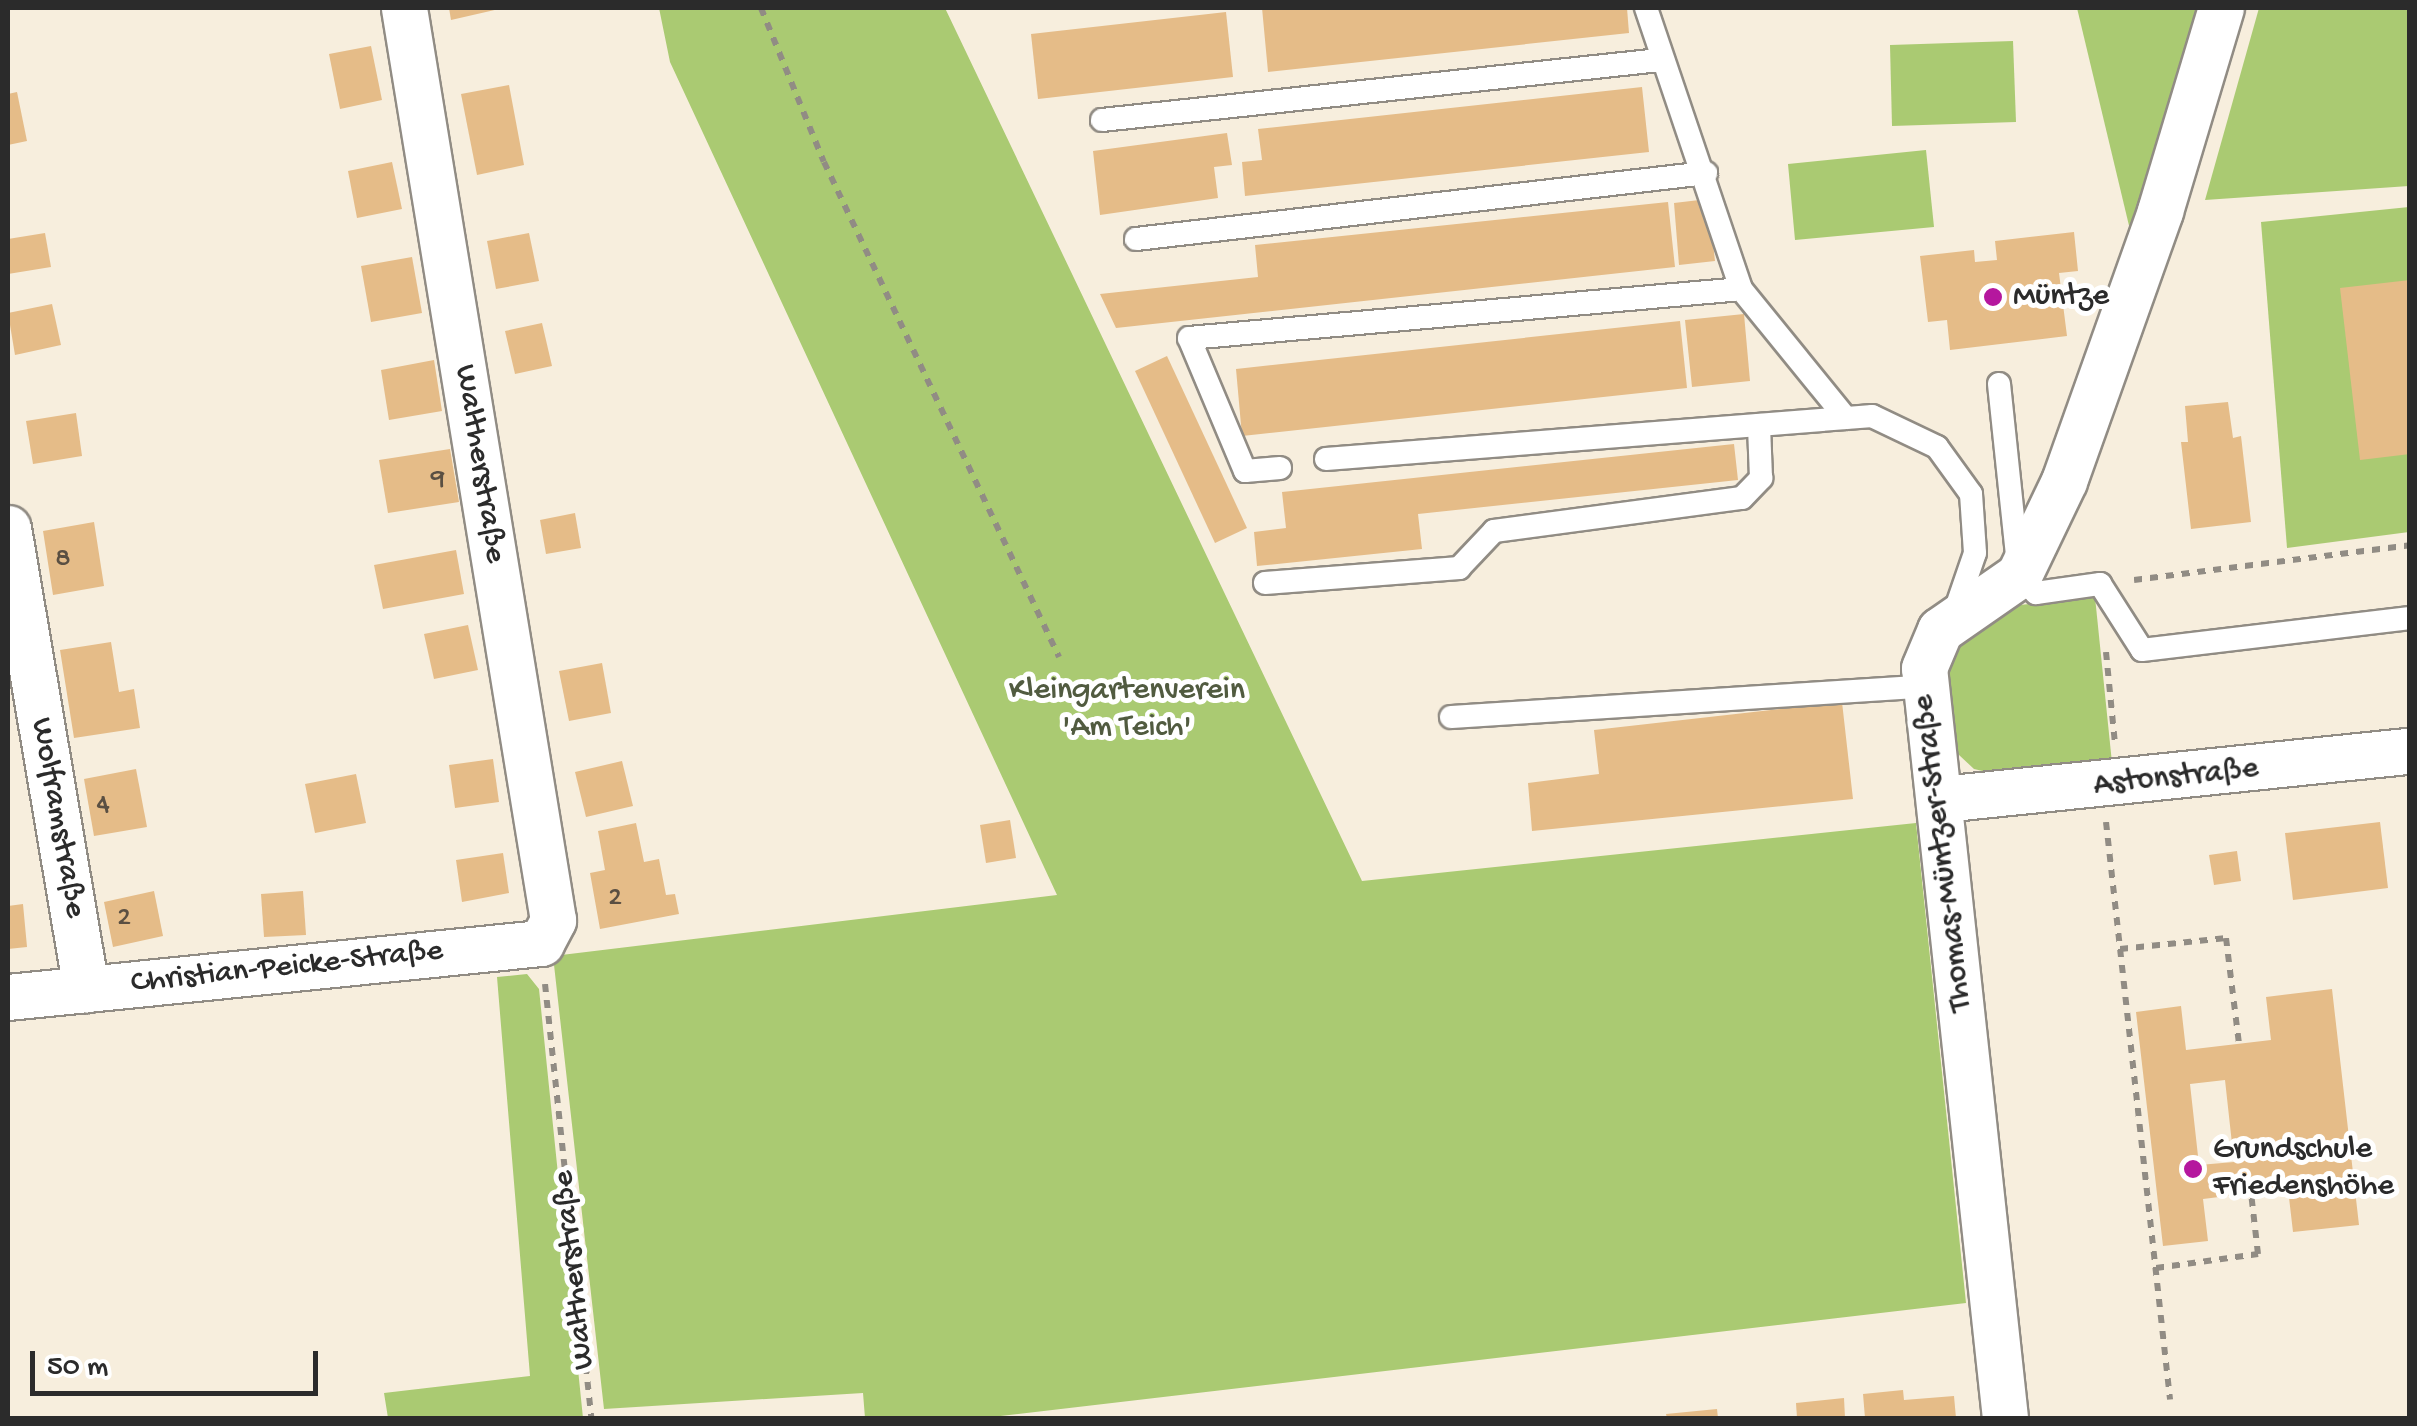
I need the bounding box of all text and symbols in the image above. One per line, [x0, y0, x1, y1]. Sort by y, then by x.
place label: Müntze [2013, 278, 2109, 316]
marker: Müntze [1982, 286, 2004, 308]
street label: Waltherstraße [444, 362, 514, 566]
house number: 9 [431, 463, 445, 497]
house number: 8 [55, 543, 71, 577]
park label: Kleingartenverein 'Am Teich' [1009, 673, 1245, 748]
street label: Thomas-Müntzer-Straße [1906, 692, 1982, 1014]
street label: Wolframstraße [21, 715, 93, 921]
street label: Astonstraße [2092, 750, 2260, 806]
house number: 4 [96, 789, 110, 823]
house number: 2 [608, 882, 622, 916]
house number: 2 [117, 902, 131, 936]
street label: Christian-Peicke-Straße [129, 933, 445, 1003]
place label: Grundschule Friedenshöhe [2213, 1132, 2394, 1207]
marker: Grundschule Friedenshöhe [2182, 1158, 2204, 1180]
street label: Waltherstraße [545, 1169, 605, 1371]
scale bar [35, 1331, 322, 1393]
text: 50 m [47, 1351, 108, 1386]

